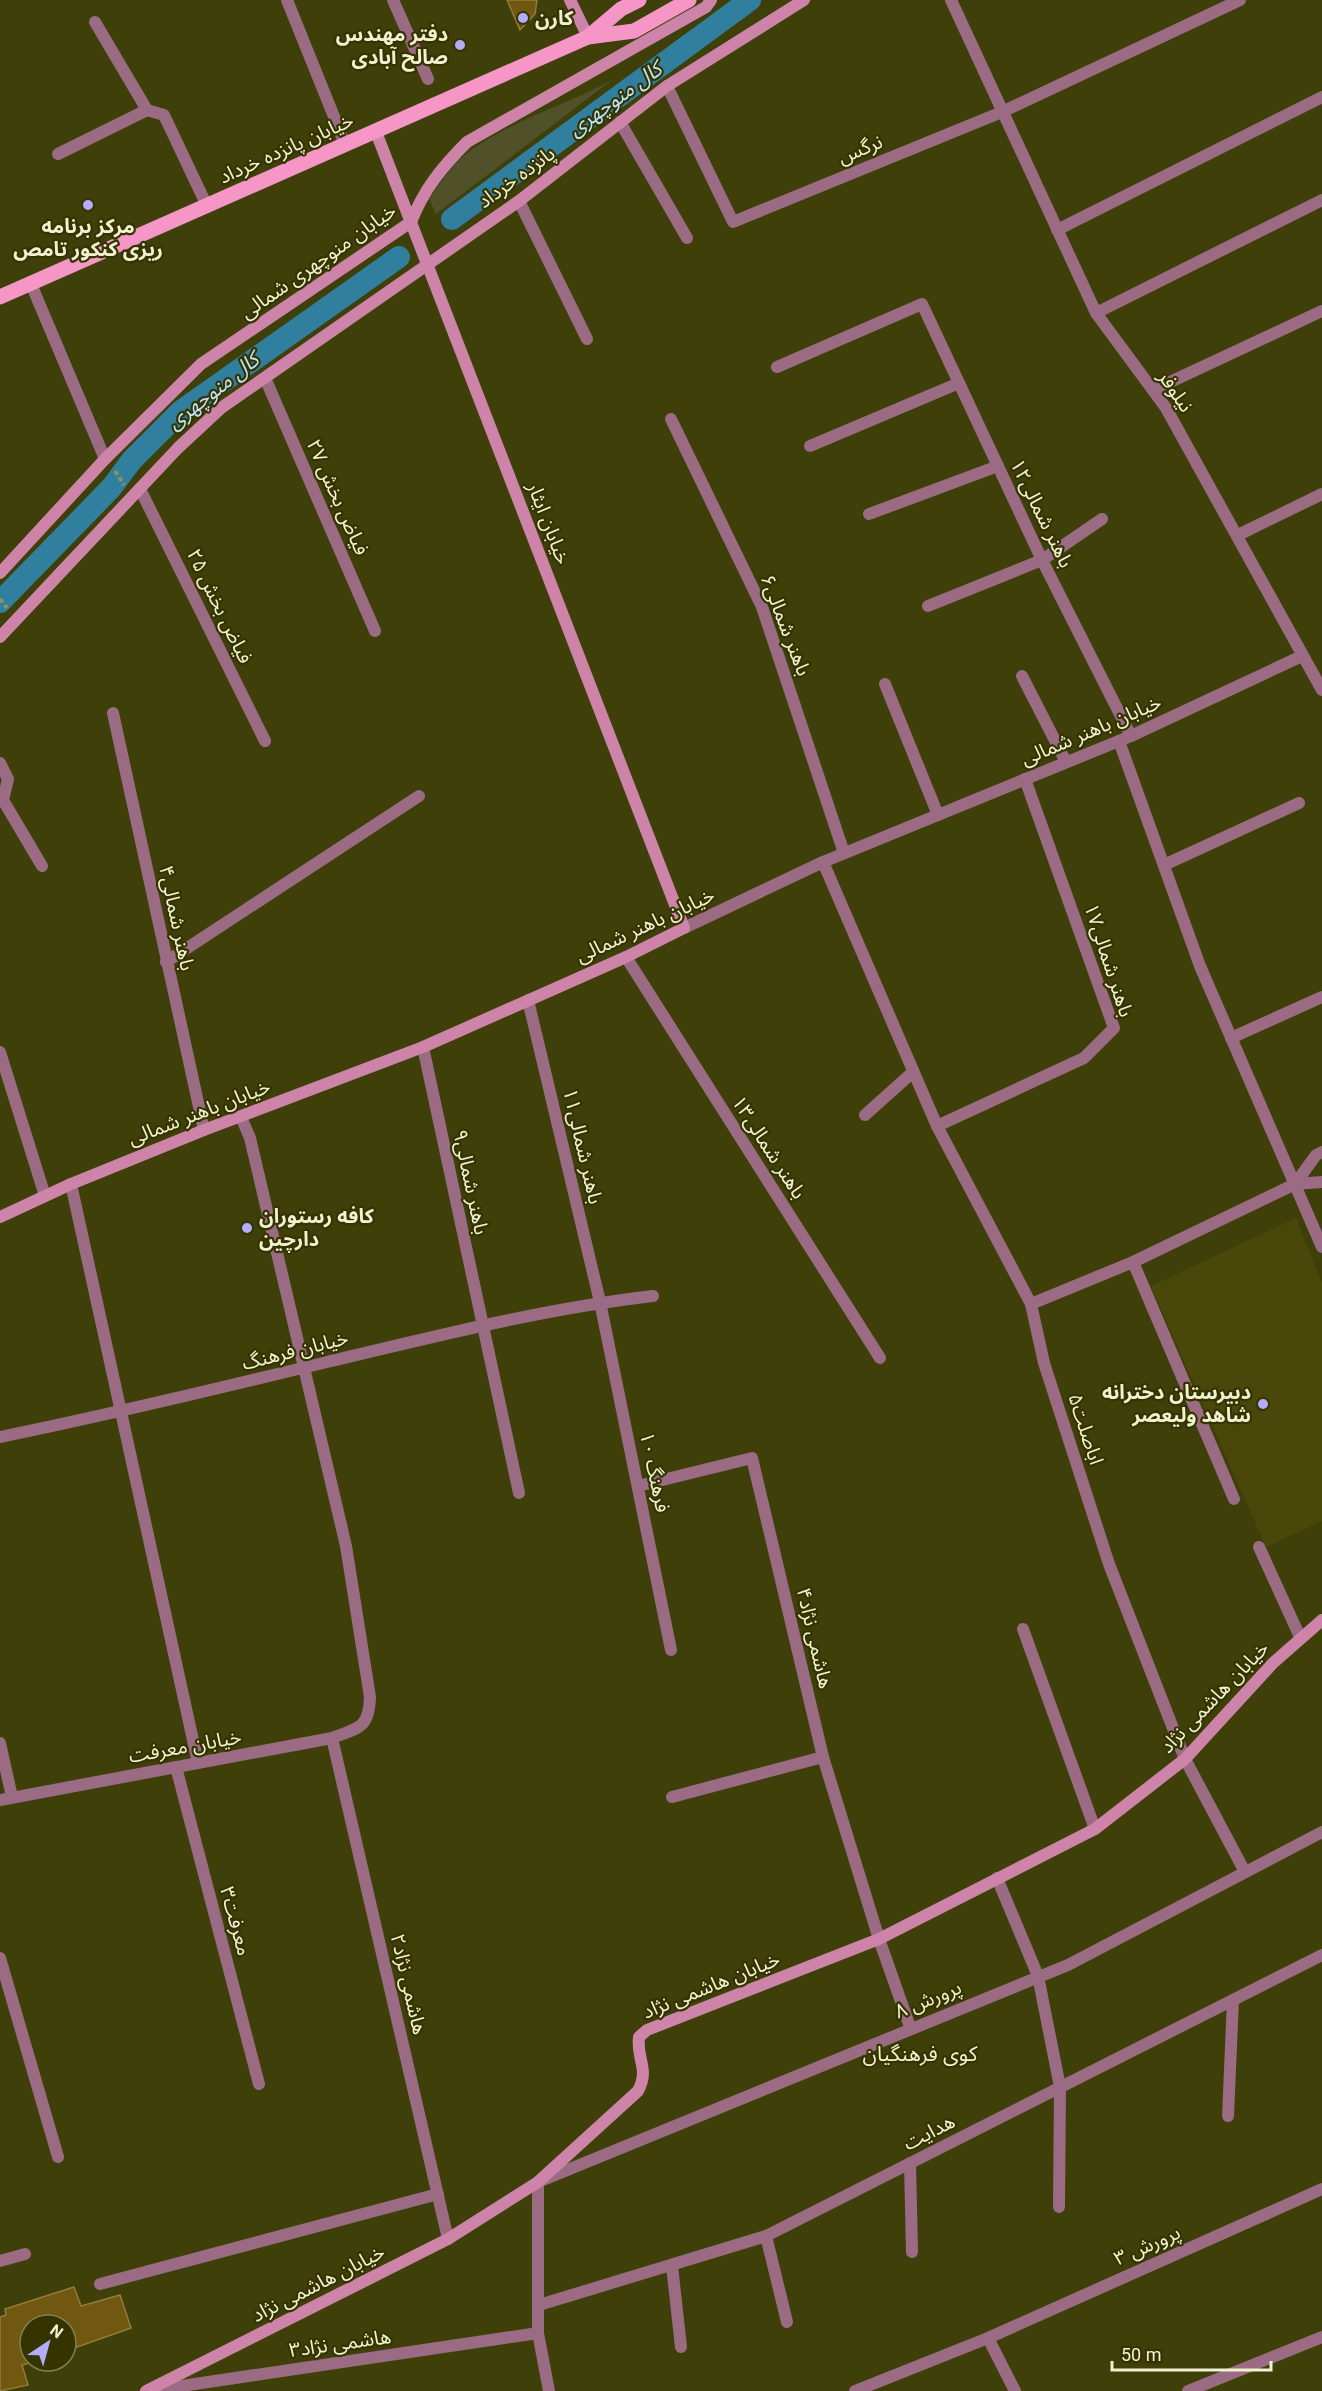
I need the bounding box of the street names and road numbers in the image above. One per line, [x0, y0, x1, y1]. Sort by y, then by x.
street label: خیابان پانزده خرداد [215, 108, 358, 190]
street label: نرگس [834, 129, 886, 169]
street label: پانزده خرداد [473, 141, 560, 214]
street label: خیابان منوچهری شمالی [235, 198, 401, 325]
street label: نیلوفر [1153, 365, 1199, 416]
street label: فیاض بخش ۲۷ [302, 435, 374, 559]
street label: باهنر شمالی۱۲ [1005, 455, 1079, 571]
street label: خیابان ایثار [522, 477, 576, 568]
street label: فیاض بخش ۲۵ [182, 545, 258, 667]
street label: باهنر شمالی۶ [756, 571, 816, 679]
street label: خیابان باهنر شمالی [1017, 690, 1165, 770]
street label: باهنر شمالی۴ [154, 863, 200, 973]
street label: خیابان باهنر شمالی [572, 882, 718, 968]
street label: باهنر شمالی۱۷ [1079, 900, 1139, 1020]
street label: خیابان باهنر شمالی [125, 1074, 273, 1150]
street label: باهنر شمالی۱۱ [558, 1086, 608, 1206]
street label: باهنر شمالی۱۳ [727, 1091, 811, 1203]
street label: باهنر شمالی۹ [448, 1127, 494, 1237]
street label: خیابان فرهنگ [239, 1325, 351, 1375]
street label: اباصلت۵ [1063, 1390, 1109, 1468]
street label: فرهنگ ۱۰ [635, 1430, 675, 1515]
street label: هاشمی نژاد۴ [792, 1585, 838, 1691]
street label: خیابان هاشمی نژاد [1155, 1636, 1273, 1758]
street label: خیابان معرفت [127, 1724, 243, 1768]
street label: معرفت۳ [215, 1884, 257, 1958]
street label: هاشمی نژاد۲ [386, 1931, 432, 2037]
street label: خیابان هاشمی نژاد [639, 1946, 783, 2024]
street label: پرورش ۸ [891, 1975, 965, 2024]
street label: هدایت [899, 2109, 959, 2155]
street label: پرورش ۳ [1110, 2220, 1184, 2271]
street label: خیابان هاشمی نژاد [247, 2239, 389, 2327]
street label: هاشمی نژاد۳ [287, 2324, 393, 2362]

